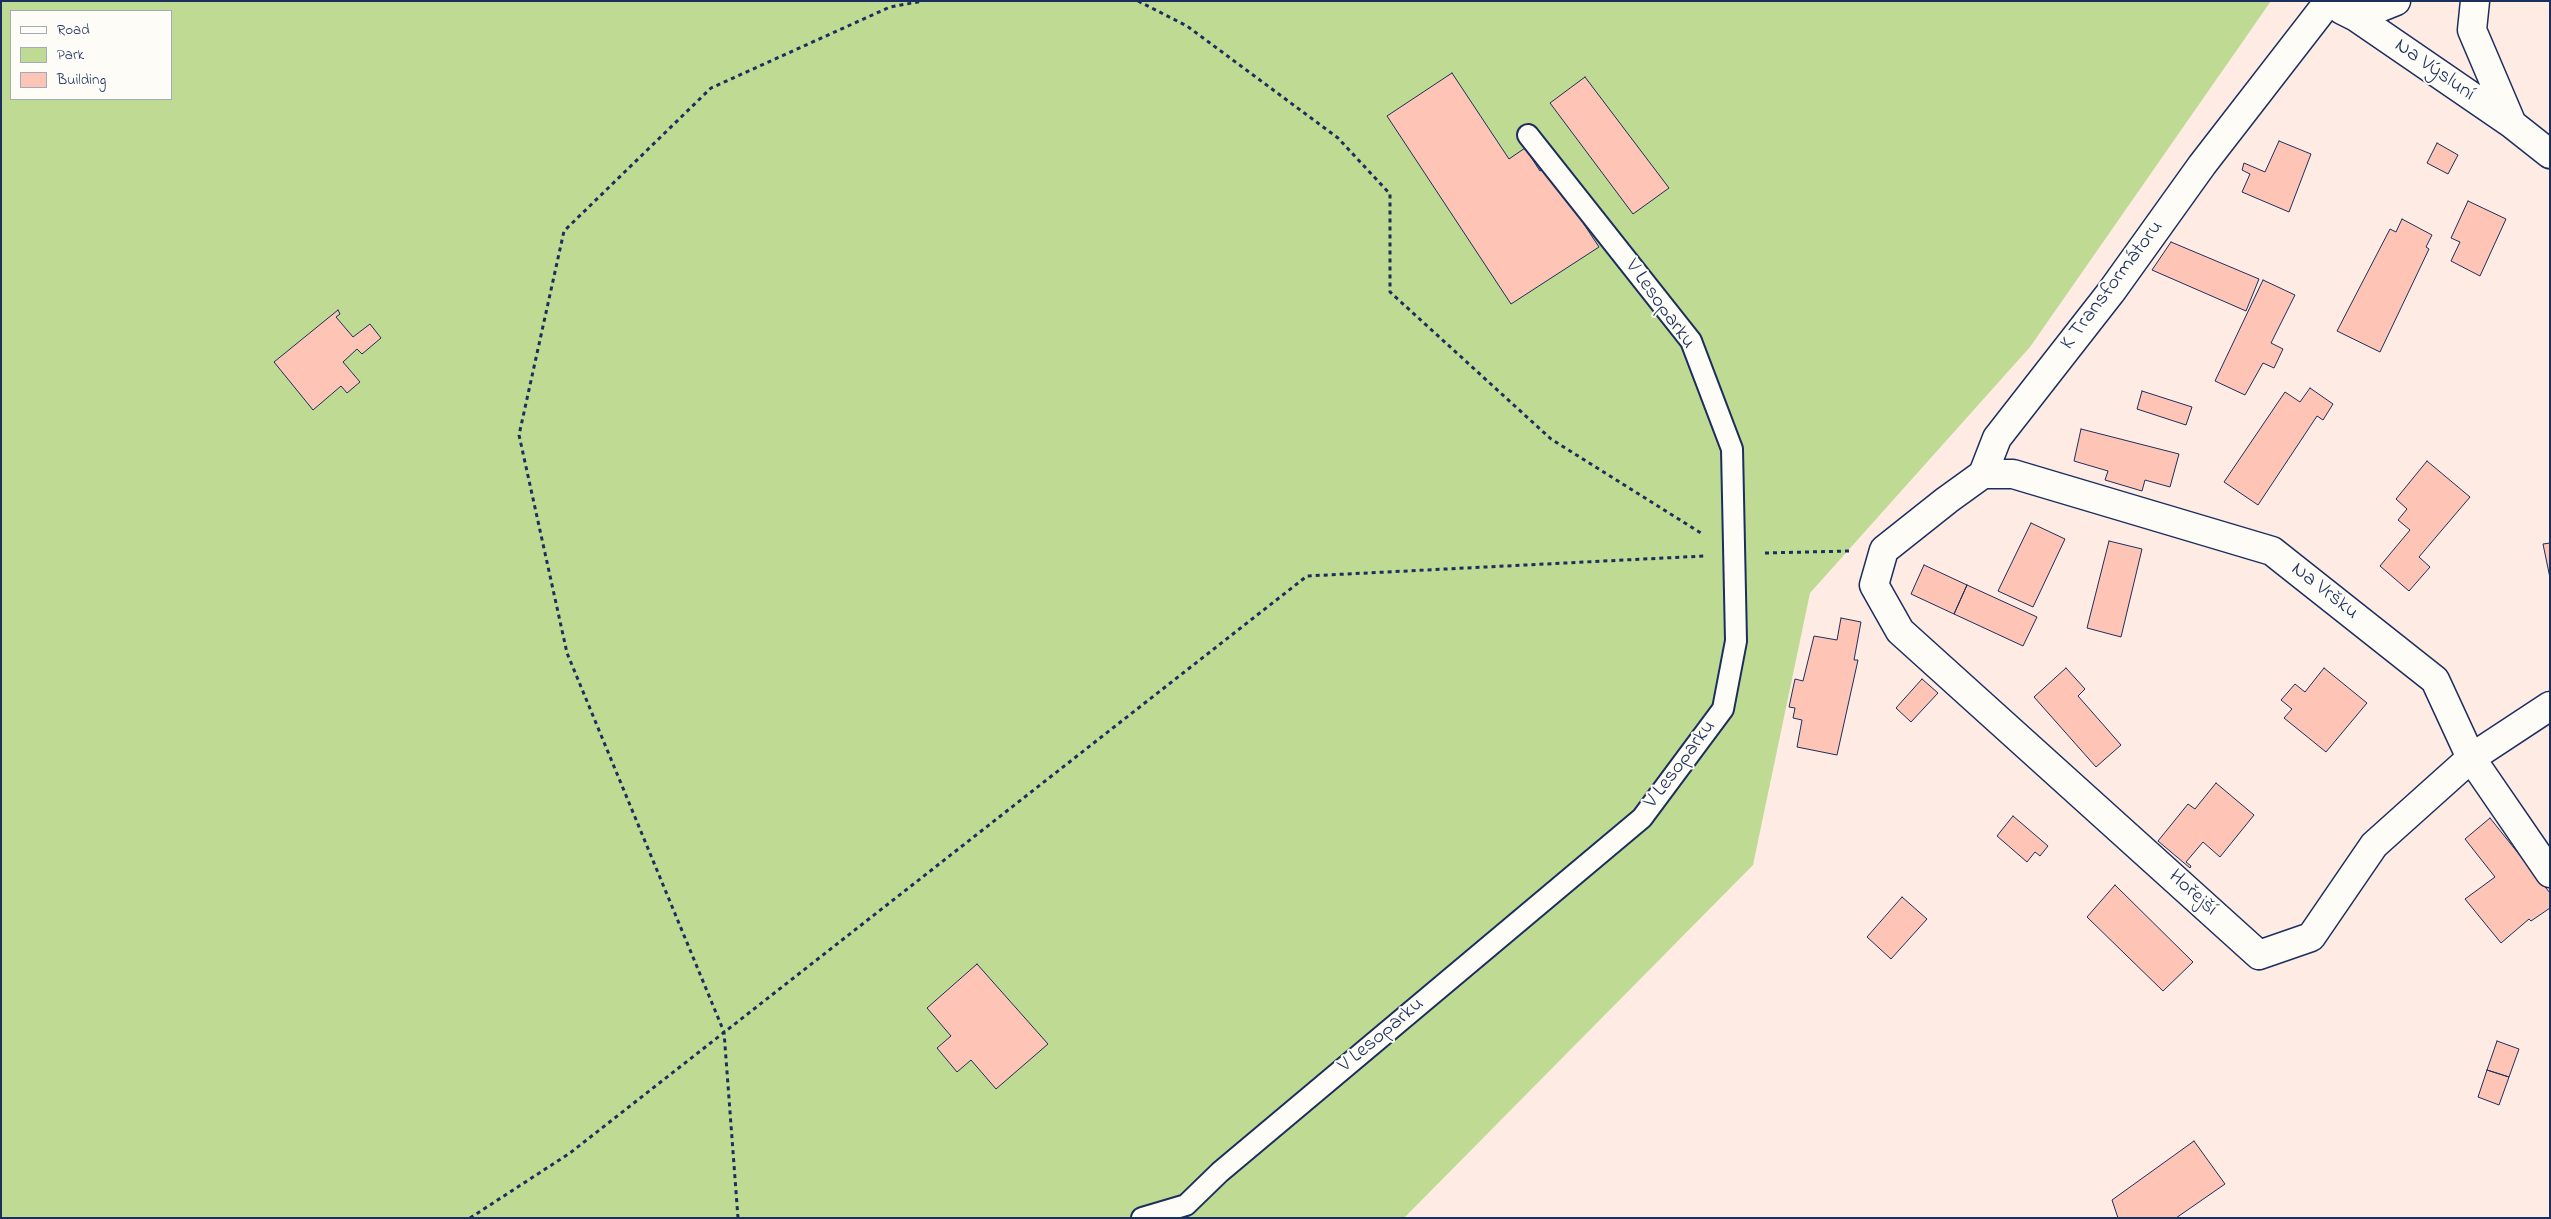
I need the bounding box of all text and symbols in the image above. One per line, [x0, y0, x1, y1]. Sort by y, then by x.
legend [10, 10, 172, 100]
text: Road [57, 19, 90, 41]
street label: Na Výsluní [2389, 34, 2479, 108]
text: Park [57, 44, 84, 66]
text: Building [57, 69, 106, 91]
street label: K Transformátoru [2056, 216, 2170, 356]
street label: V Lesoparku [1618, 255, 1700, 355]
street label: Na Vršku [2285, 558, 2363, 626]
street label: V Lesoparku [1640, 716, 1722, 814]
street label: Hořejší [2162, 865, 2222, 923]
street label: V Lesoparku [1334, 993, 1430, 1079]

